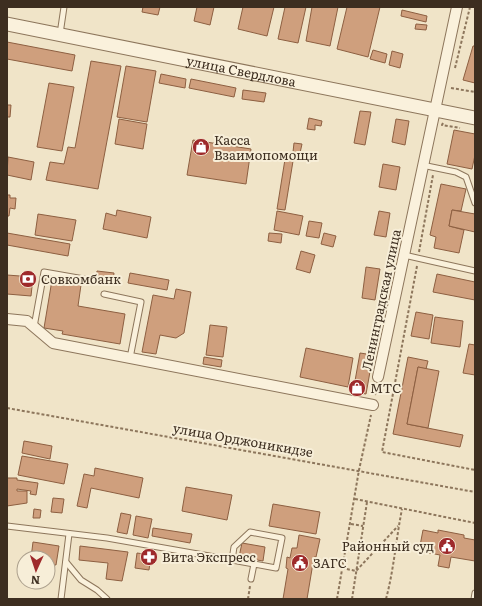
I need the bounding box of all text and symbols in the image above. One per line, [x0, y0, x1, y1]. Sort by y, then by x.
street label: улица Свердлова [185, 50, 298, 91]
place label: Касса Взаимопомощи [214, 130, 318, 164]
shop icon: Касса Взаимопомощи [191, 137, 211, 157]
street label: Ленинградская улица [356, 227, 405, 372]
bank icon: Совкомбанк [18, 269, 38, 289]
place label: Совкомбанк [41, 269, 121, 288]
shop icon: МТС [347, 378, 367, 398]
place label: МТС [370, 378, 401, 397]
street label: улица Орджоникидзе [172, 418, 315, 461]
place label: Районный суд [342, 536, 434, 555]
public building icon: Районный суд [437, 536, 457, 556]
pharmacy icon: Вита Экспресс [139, 547, 159, 567]
place label: Вита Экспресс [162, 547, 256, 566]
north arrow [16, 550, 56, 590]
public building icon: ЗАГС [290, 553, 310, 573]
place label: ЗАГС [313, 553, 347, 572]
text: N [30, 573, 40, 589]

